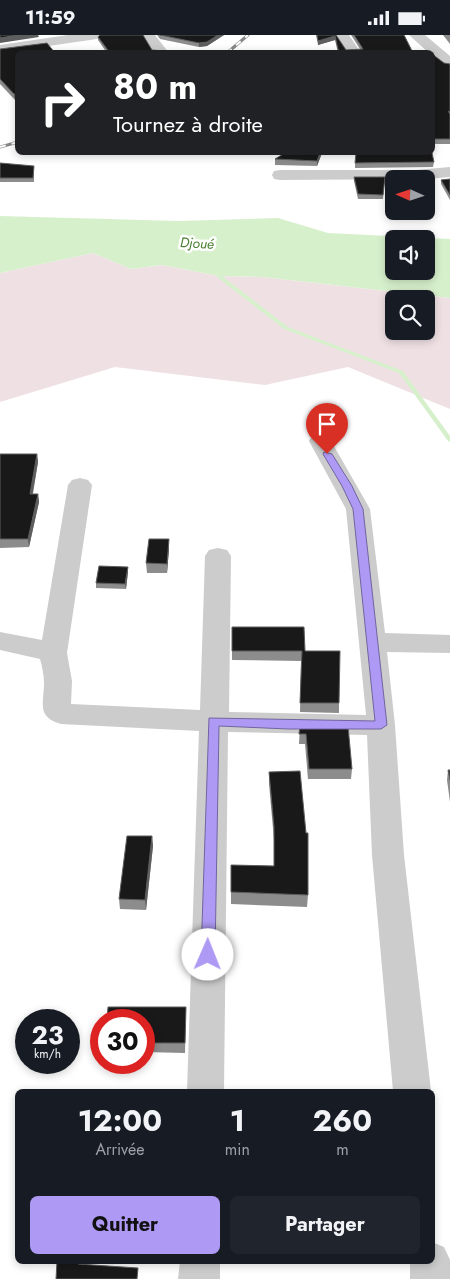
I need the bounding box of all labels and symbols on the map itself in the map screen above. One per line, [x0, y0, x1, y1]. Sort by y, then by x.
north arrow [385, 170, 435, 220]
water label: Djoué [179, 232, 216, 254]
pin [306, 403, 348, 454]
position arrow [181, 928, 233, 980]
speed limit sign: 30 [90, 1009, 155, 1074]

